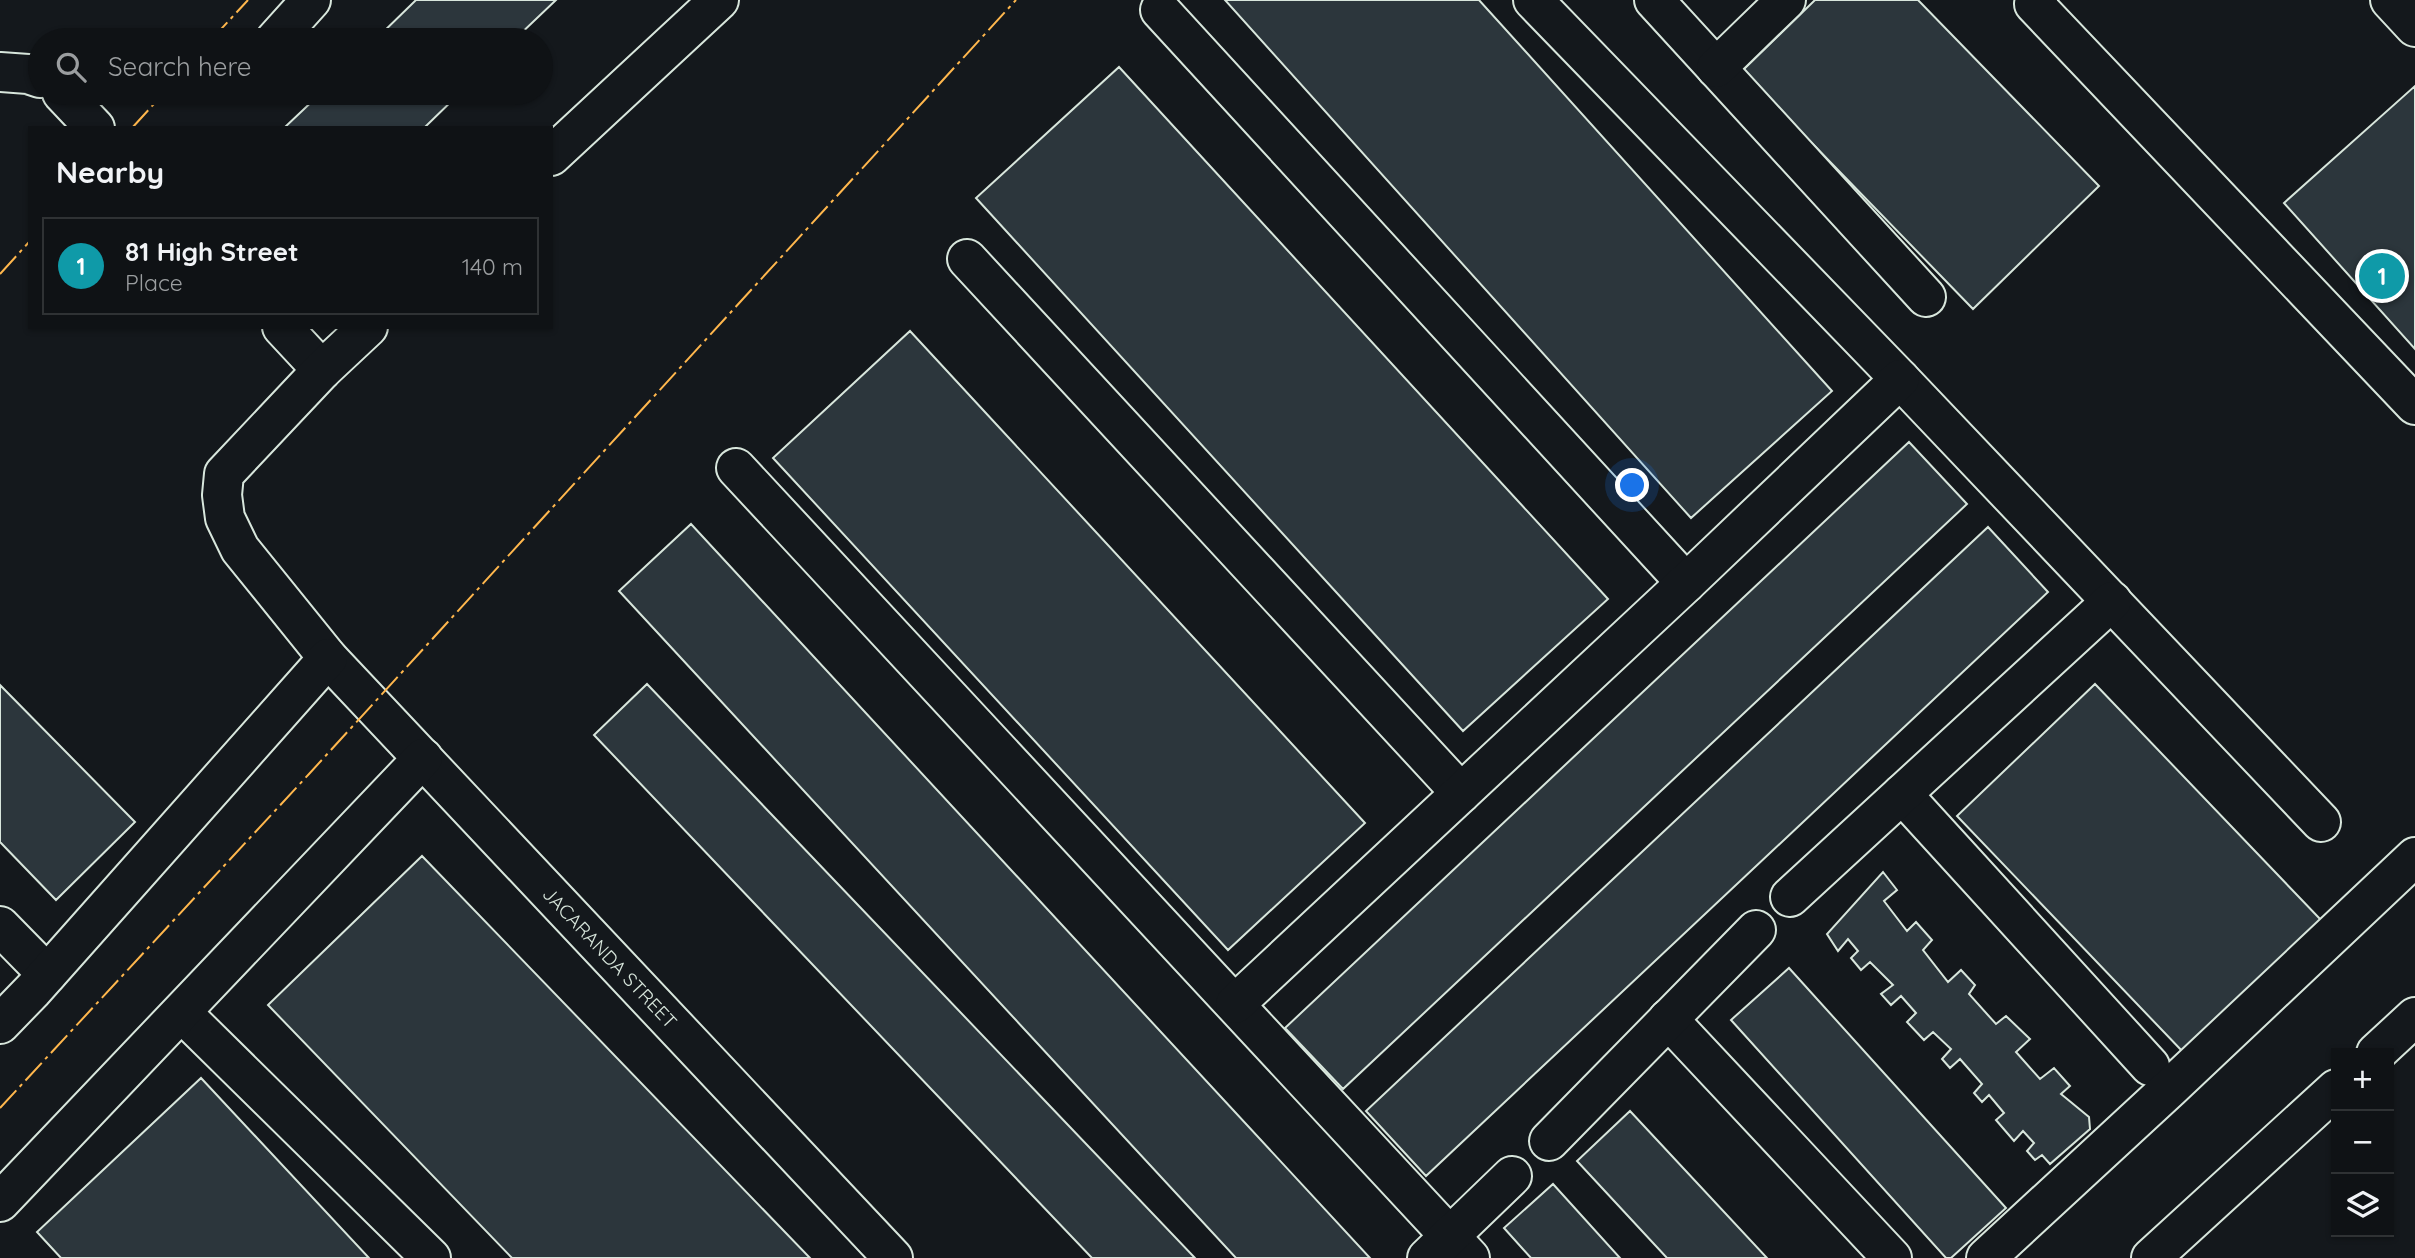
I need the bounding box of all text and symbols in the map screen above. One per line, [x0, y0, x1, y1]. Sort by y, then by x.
search box [28, 28, 553, 105]
icon: search [52, 48, 90, 86]
text: Search here [108, 50, 252, 83]
text: Nearby [56, 153, 164, 191]
text: 81 High Street [125, 235, 299, 268]
pin: 1 [2359, 250, 2405, 302]
text: 1 [77, 252, 85, 281]
text: 140 m [462, 252, 523, 281]
text: Place [125, 268, 183, 297]
your location [1615, 468, 1649, 502]
street label: JACARANDA STREET [538, 882, 682, 1033]
map controls [2331, 1048, 2394, 1237]
button: + [2331, 1048, 2394, 1111]
button: − [2331, 1111, 2394, 1174]
button: layers [2331, 1174, 2394, 1237]

